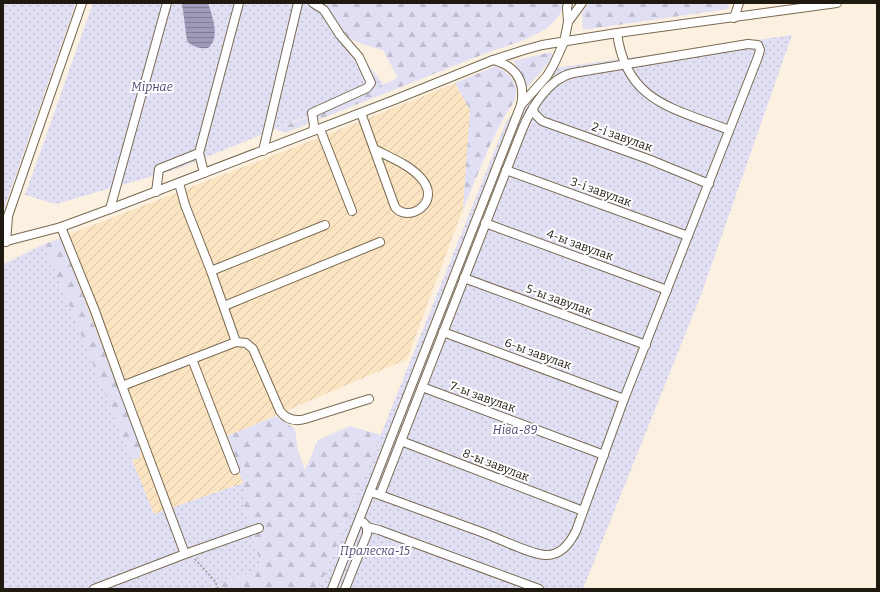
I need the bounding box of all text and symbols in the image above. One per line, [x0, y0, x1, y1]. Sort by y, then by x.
park label: Мірнае [131, 80, 173, 94]
street label: 2-і завулак [590, 120, 654, 154]
street label: 3-і завулак [569, 174, 633, 210]
street label: 4-ы завулак [545, 226, 615, 264]
street label: 5-ы завулак [524, 282, 594, 318]
street label: 6-ы завулак [503, 335, 573, 373]
street label: 7-ы завулак [448, 379, 518, 415]
park label: Ніва-89 [492, 423, 538, 437]
street label: 8-ы завулак [461, 446, 531, 484]
park label: Пралеска-15 [340, 544, 411, 558]

